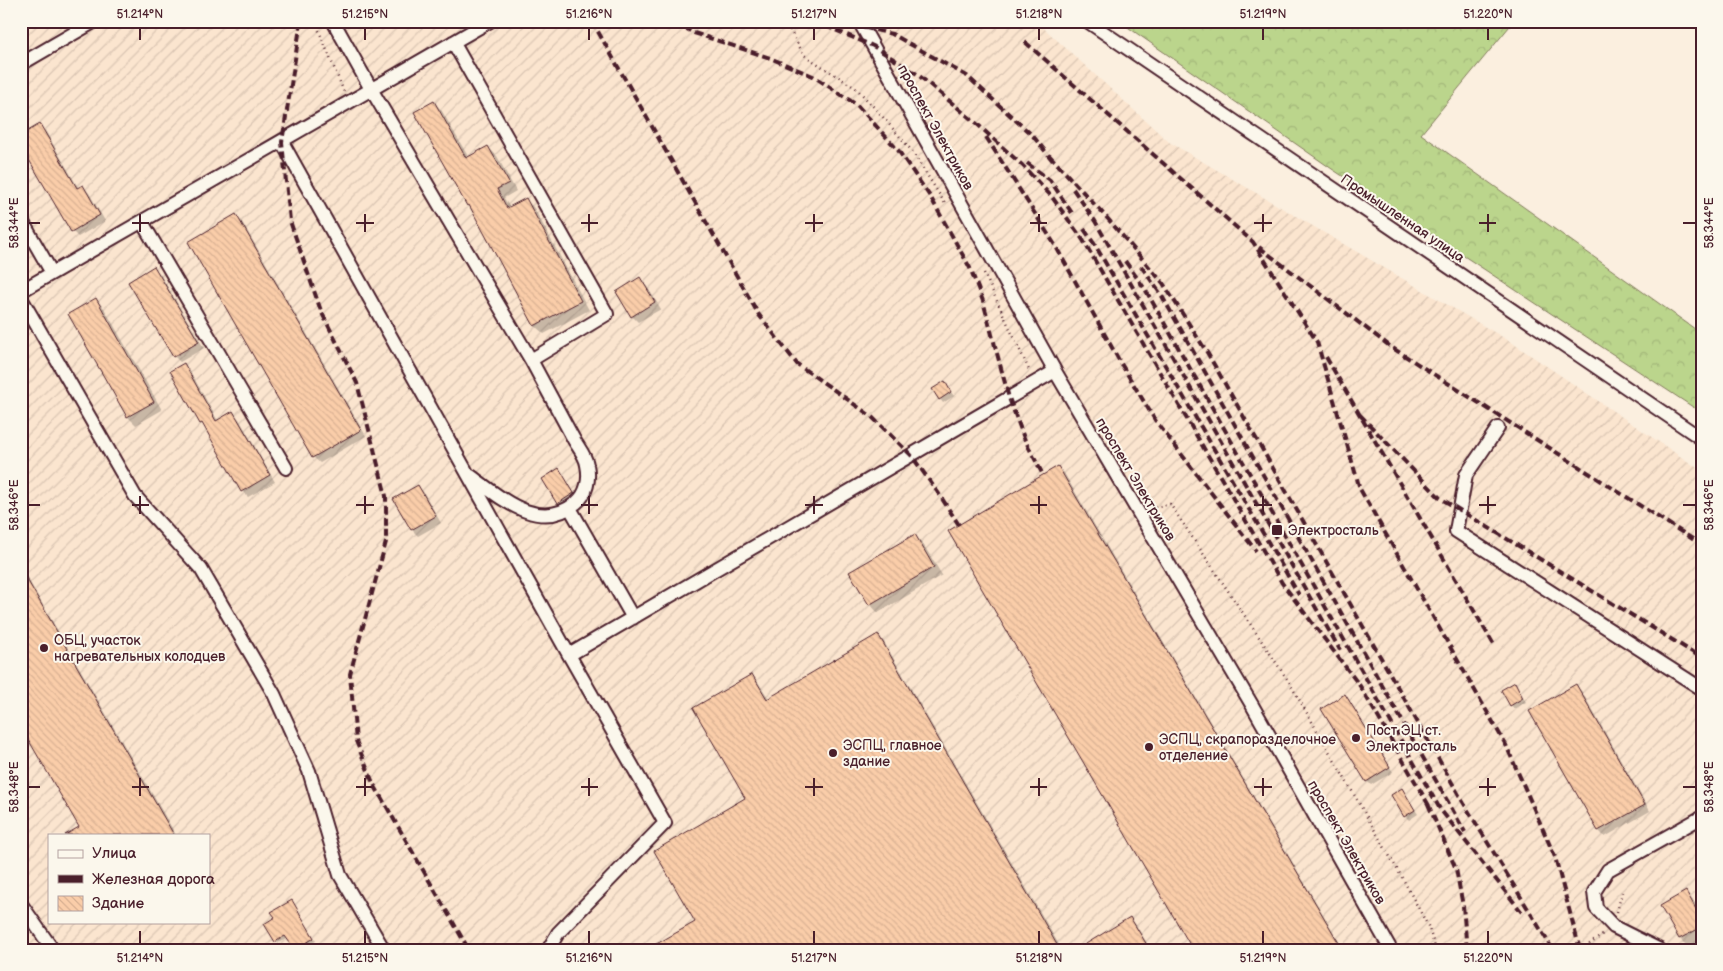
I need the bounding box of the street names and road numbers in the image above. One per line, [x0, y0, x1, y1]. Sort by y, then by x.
street label: проспект Электриков [894, 62, 977, 193]
street label: Промышленная улица [1337, 171, 1469, 267]
street label: проспект Электриков [1092, 415, 1179, 544]
street label: проспект Электриков [1304, 777, 1389, 908]

